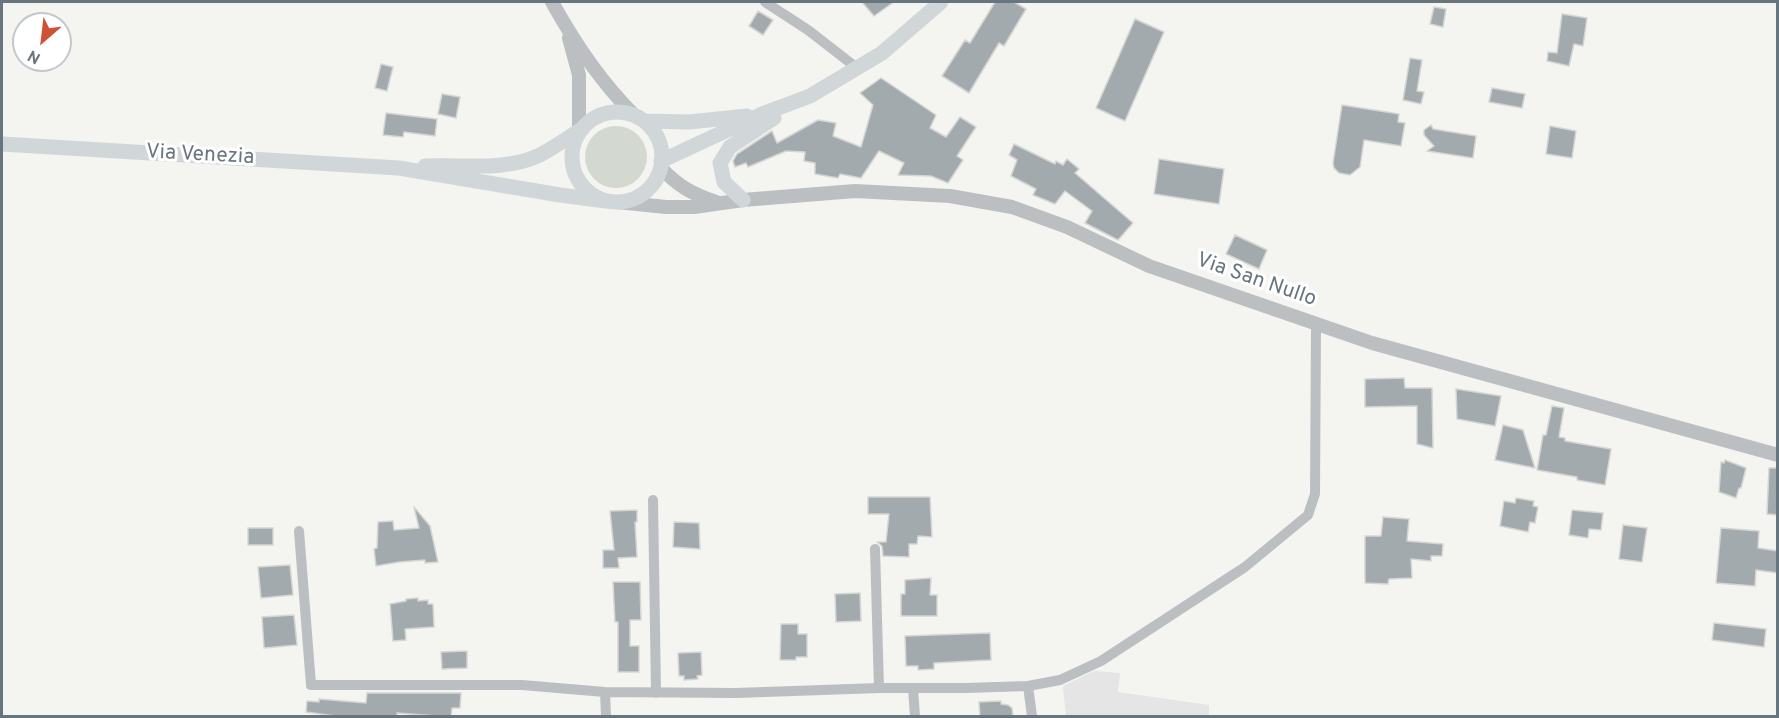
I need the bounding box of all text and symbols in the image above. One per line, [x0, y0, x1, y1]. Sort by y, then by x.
north arrow [12, 12, 72, 72]
text: N [25, 45, 44, 68]
street label: Via Venezia [145, 141, 255, 171]
street label: Via San Nullo [1193, 249, 1319, 313]

